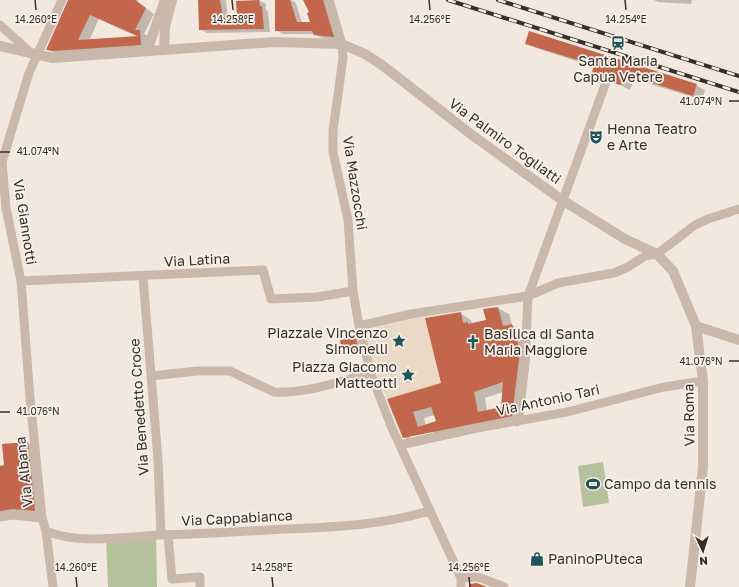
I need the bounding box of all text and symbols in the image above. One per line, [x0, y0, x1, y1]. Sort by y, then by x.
text: 14.260°E [15, 13, 57, 25]
text: 14.258°E [212, 13, 254, 25]
text: 14.256°E [409, 13, 451, 25]
text: 14.254°E [605, 13, 647, 25]
station icon: Santa Maria Capua Vetere [610, 35, 626, 51]
place label: Santa Maria Capua Vetere [573, 52, 663, 85]
street label: Via Palmiro Togliatti [446, 94, 565, 187]
text: 41.074°N [680, 95, 722, 107]
place label: Henna Teatro e Arte [607, 120, 697, 153]
theatre icon: Henna Teatro e Arte [588, 129, 604, 145]
street label: Via Mazzocchi [340, 135, 371, 231]
text: 41.074°N [17, 145, 59, 157]
street label: Via Giannotti [10, 178, 41, 266]
street label: Via Latina [163, 249, 231, 270]
place label: Piazzale Vincenzo Simonelli [267, 324, 388, 357]
place label: Basilica di Santa Maria Maggiore [484, 325, 594, 358]
place icon: Piazzale Vincenzo Simonelli [391, 333, 407, 349]
church icon: Basilica di Santa Maria Maggiore [465, 334, 481, 350]
street label: Via Benedetto Croce [125, 338, 152, 476]
text: 41.076°N [680, 355, 723, 367]
place label: Piazza Giacomo Matteotti [292, 358, 397, 391]
place icon: Piazza Giacomo Matteotti [400, 367, 416, 383]
street label: Via Antonio Tari [495, 380, 601, 419]
street label: Via Roma [679, 384, 698, 446]
text: 41.076°N [17, 405, 60, 417]
street label: Via Albana [11, 436, 36, 508]
place label: Campo da tennis [604, 475, 716, 492]
sports icon: Campo da tennis [585, 476, 601, 492]
street label: Via Cappabianca [181, 506, 293, 529]
north arrow [683, 531, 723, 571]
place label: PaninoPUteca [548, 550, 643, 567]
shop icon: PaninoPUteca [529, 551, 545, 567]
text: N [699, 555, 708, 568]
text: 14.260°E [55, 561, 97, 573]
text: 14.258°E [251, 561, 293, 573]
text: 14.256°E [448, 561, 490, 573]

